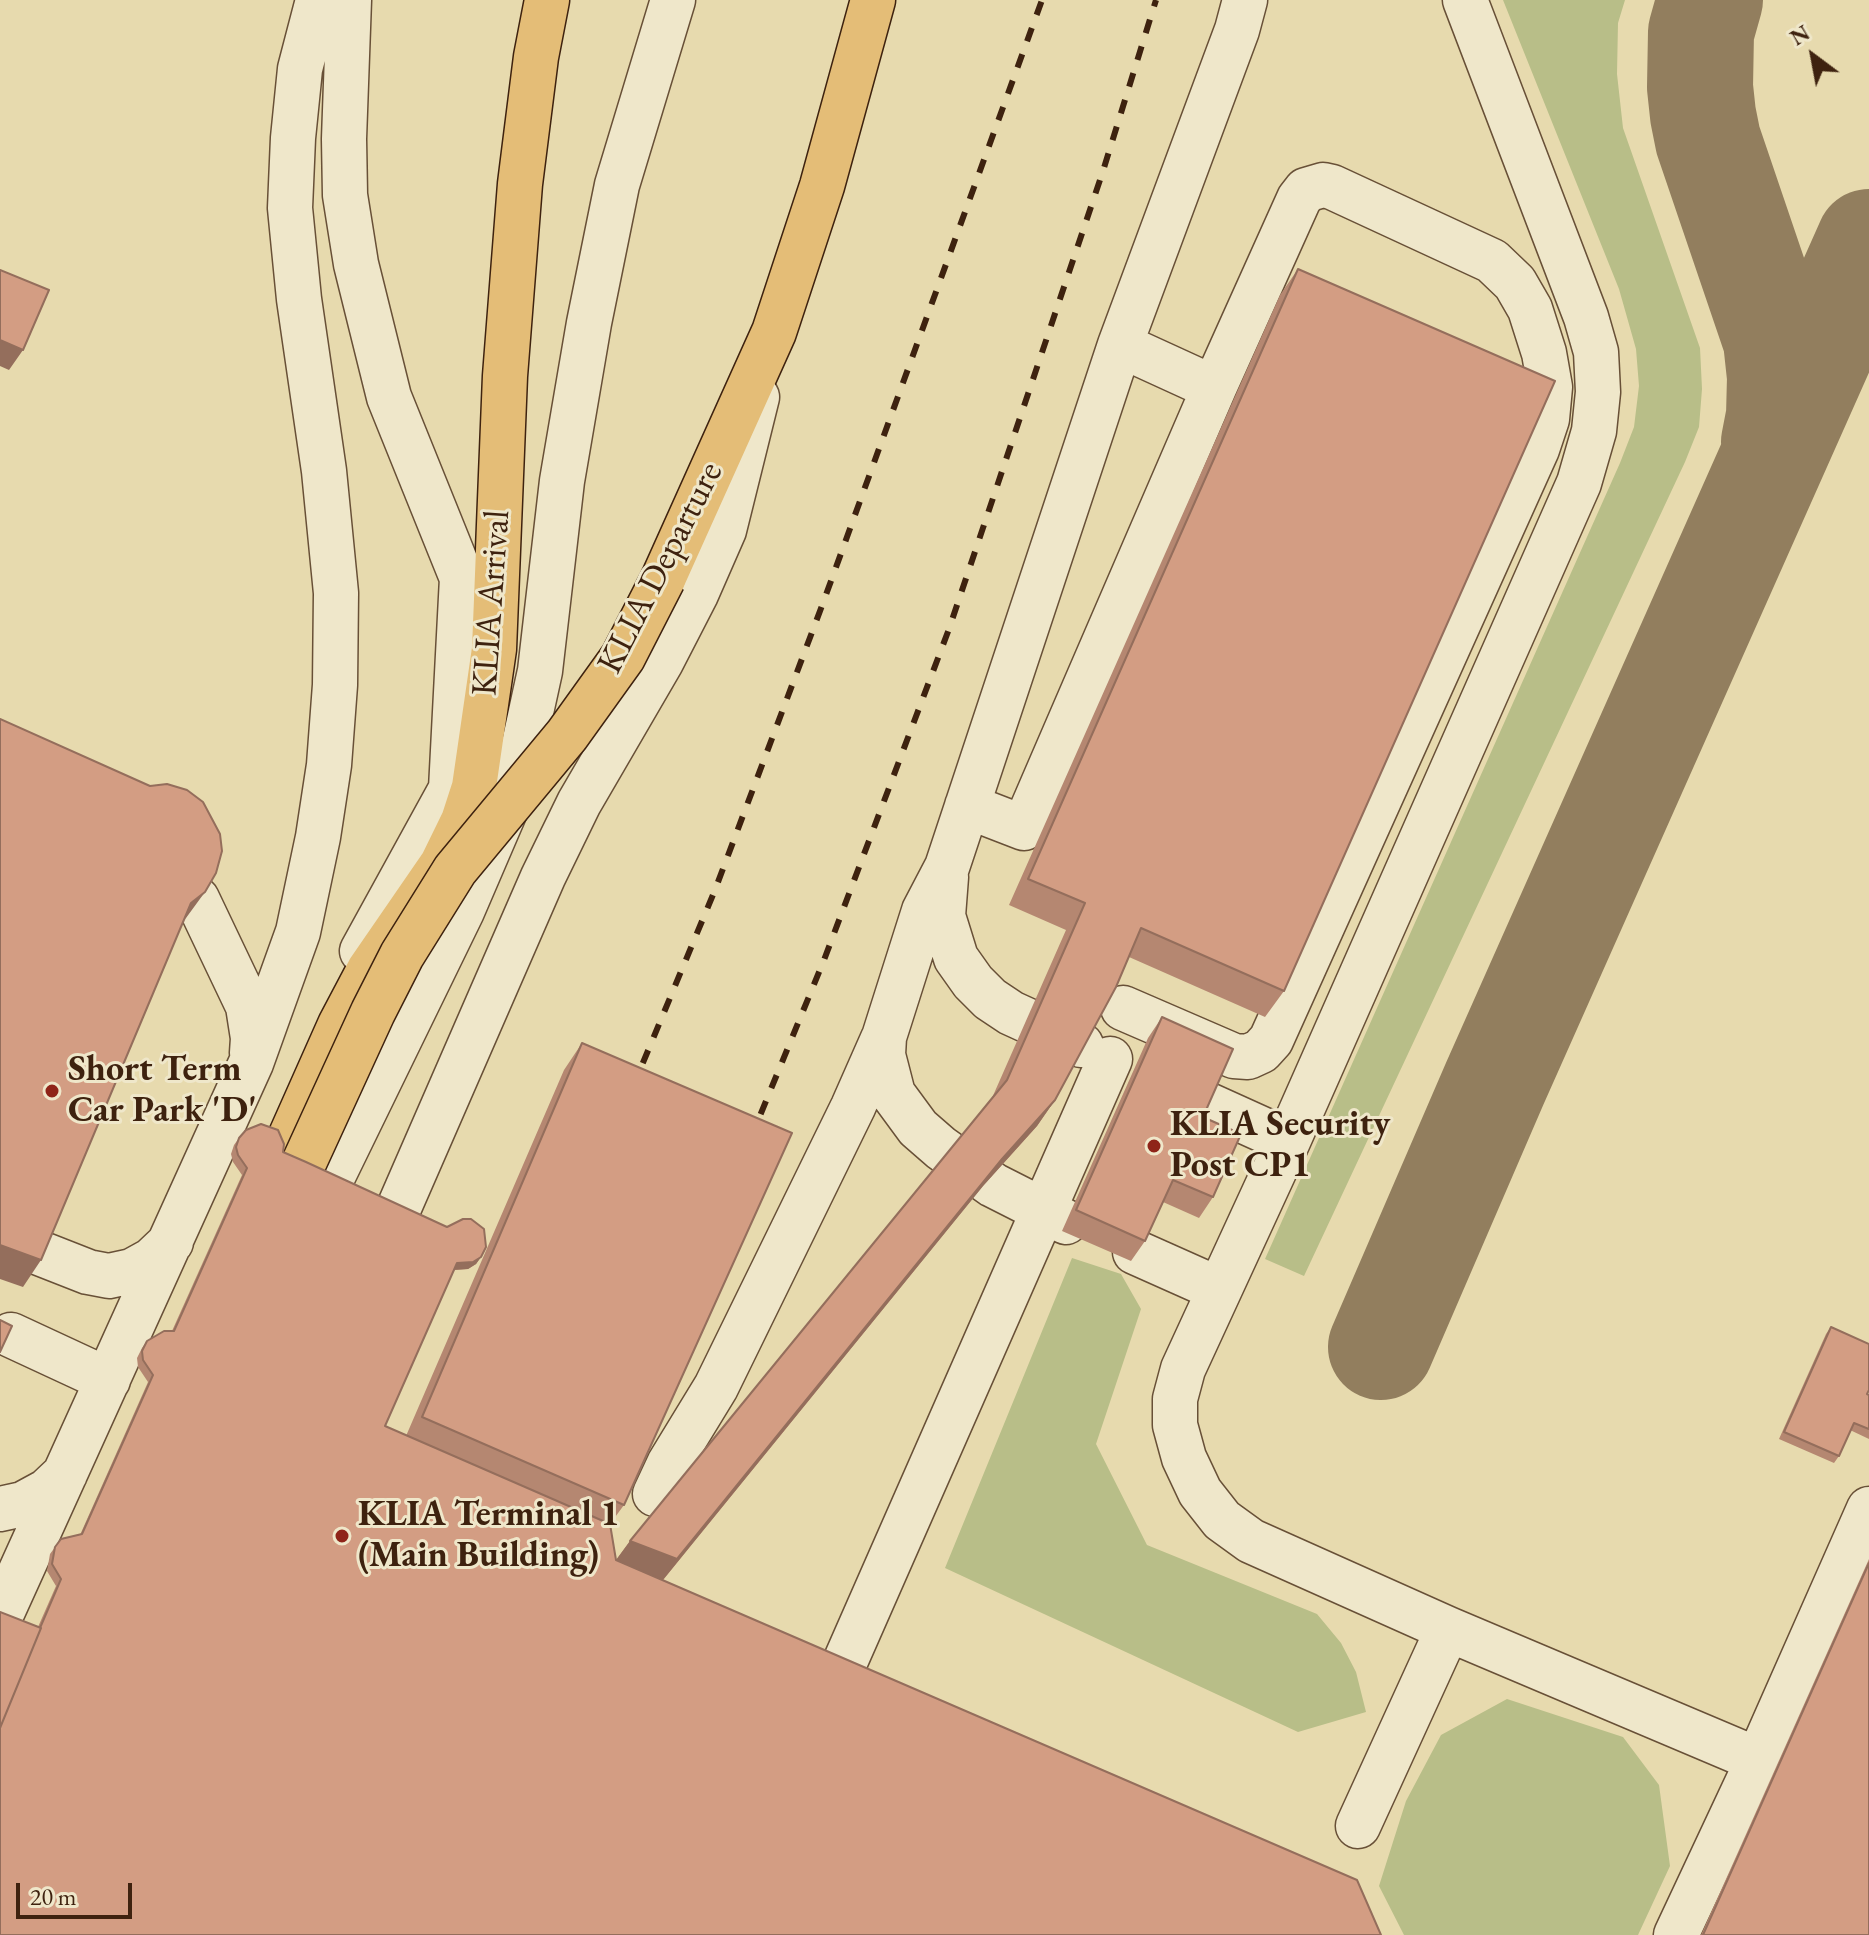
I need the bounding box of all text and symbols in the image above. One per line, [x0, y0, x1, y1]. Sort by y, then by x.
north arrow [1773, 16, 1853, 96]
text: N [1785, 18, 1815, 52]
street label: KLIA Departure [589, 455, 733, 681]
street label: KLIA Arrival [464, 509, 520, 697]
place label: Short Term Car Park 'D' [68, 1048, 257, 1133]
marker: Short Term Car Park 'D' [43, 1082, 61, 1100]
place label: KLIA Security Post CP1 [1170, 1103, 1390, 1188]
marker: KLIA Security Post CP1 [1145, 1137, 1163, 1155]
place label: KLIA Terminal 1 (Main Building) [358, 1493, 619, 1578]
marker: KLIA Terminal 1 (Main Building) [333, 1527, 351, 1545]
scale bar [20, 1867, 136, 1917]
text: 20 m [30, 1881, 77, 1912]

